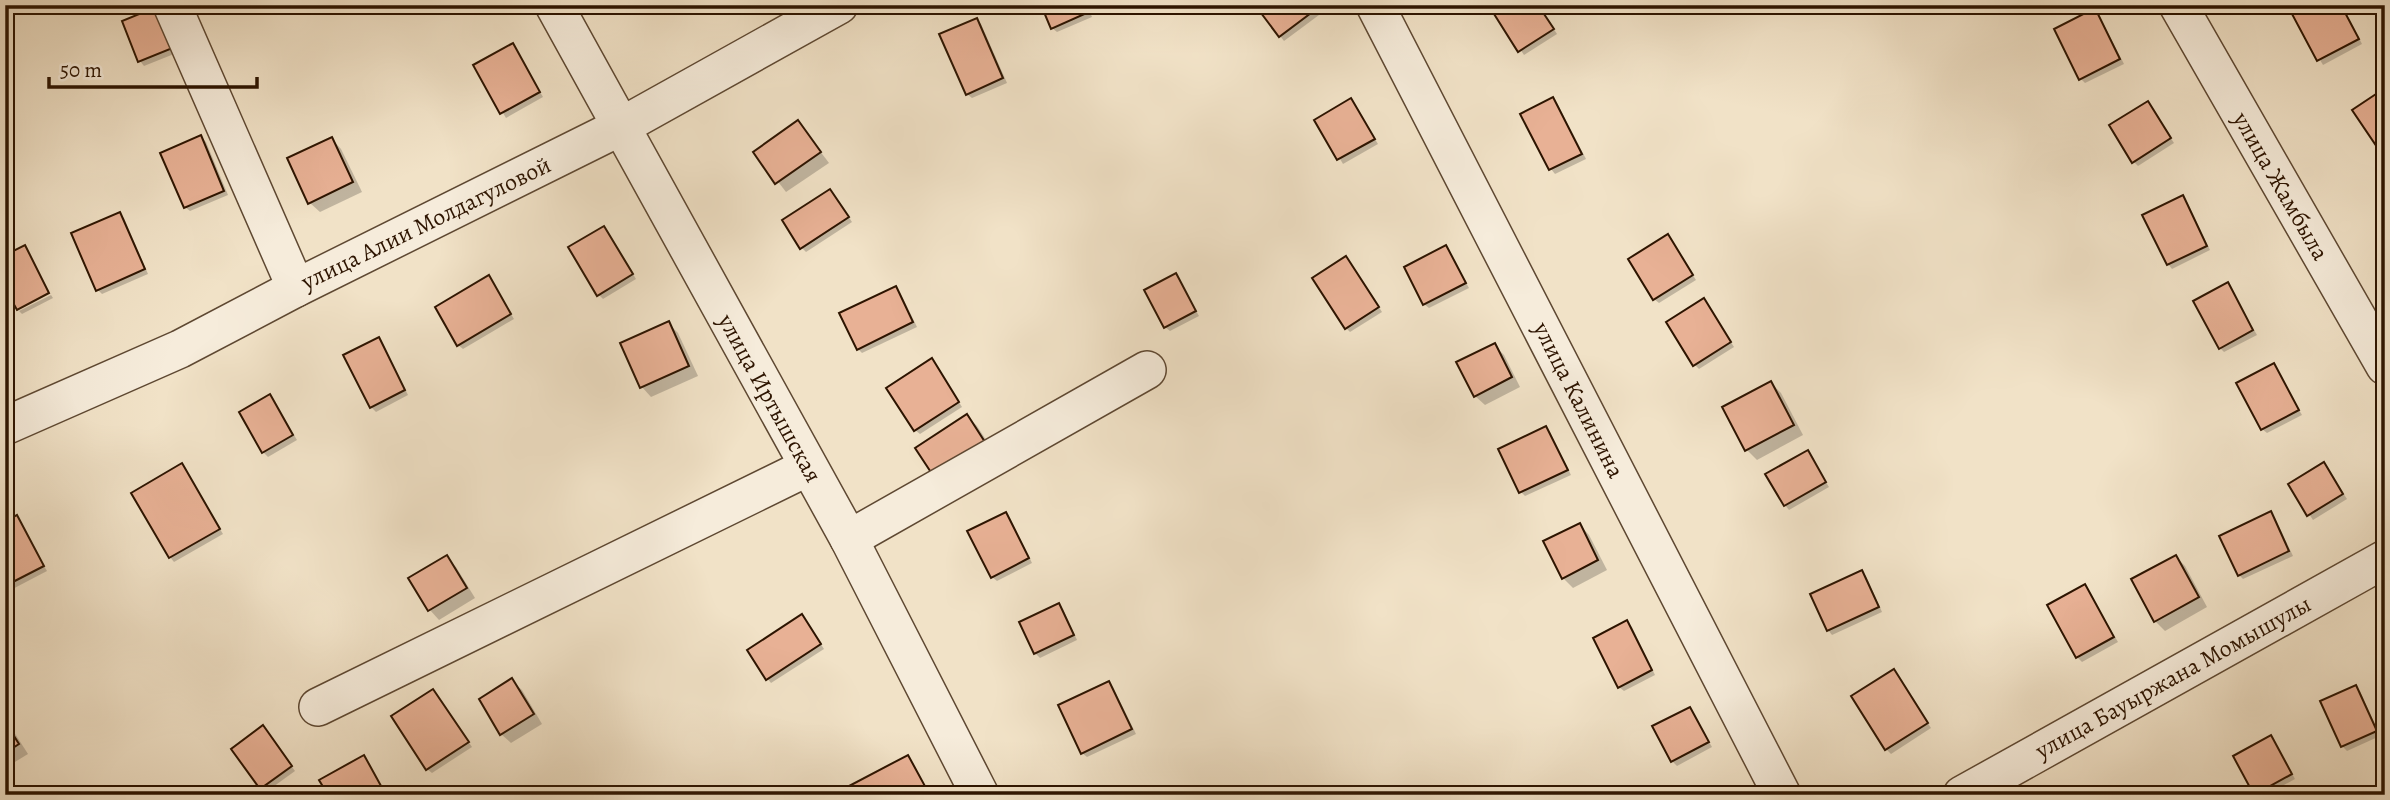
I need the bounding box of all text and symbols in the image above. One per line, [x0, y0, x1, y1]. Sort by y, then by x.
scale bar [49, 46, 257, 90]
text: 50 m [60, 56, 102, 84]
street label: улица Жамбыла [2225, 105, 2336, 266]
street label: улица Алии Молдагуловой [295, 149, 556, 298]
street label: улица Иртышская [710, 307, 830, 488]
street label: улица Калинина [1525, 316, 1632, 484]
street label: улица Бауыржана Момышулы [2028, 588, 2317, 767]

